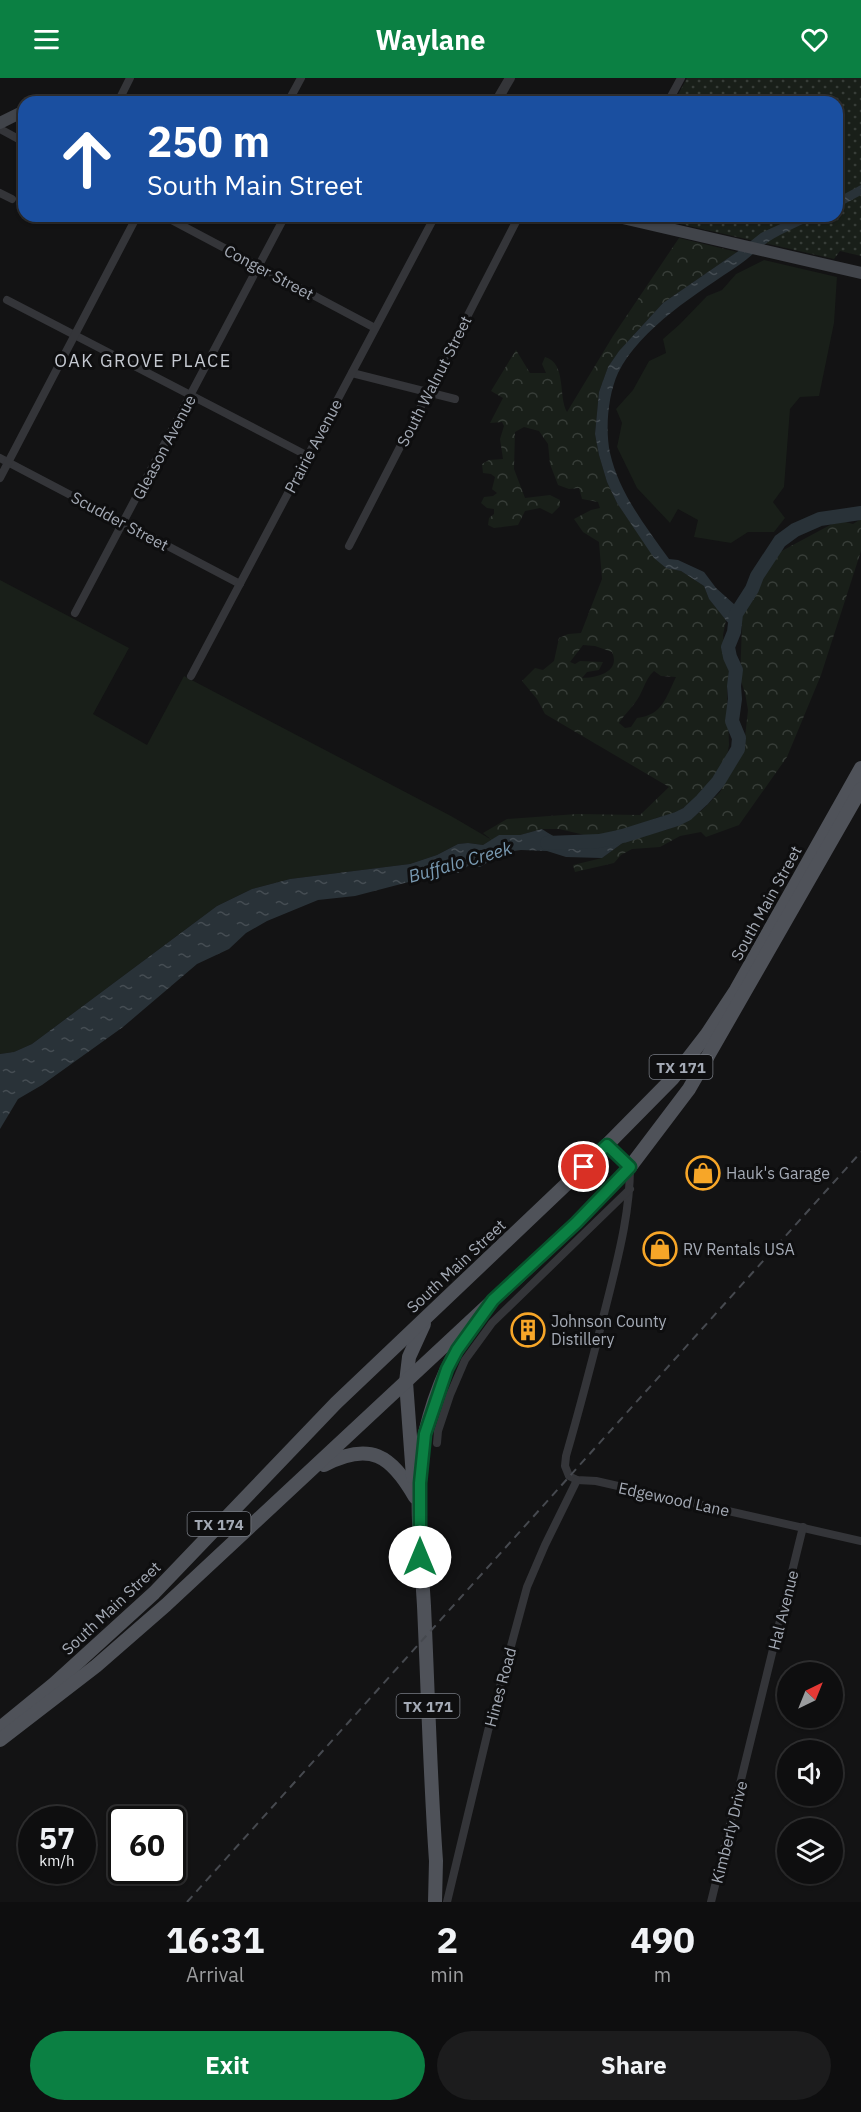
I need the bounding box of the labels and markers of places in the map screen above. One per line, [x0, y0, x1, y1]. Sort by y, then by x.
pin [558, 1141, 609, 1192]
shop icon: Hauk's Garage [685, 1155, 721, 1191]
place label: Hauk's Garage [726, 1163, 830, 1183]
shop icon: RV Rentals USA [642, 1231, 678, 1267]
place label: RV Rentals USA [683, 1239, 795, 1259]
place label: Johnson County Distillery [551, 1311, 667, 1349]
building icon: Johnson County Distillery [510, 1312, 546, 1348]

